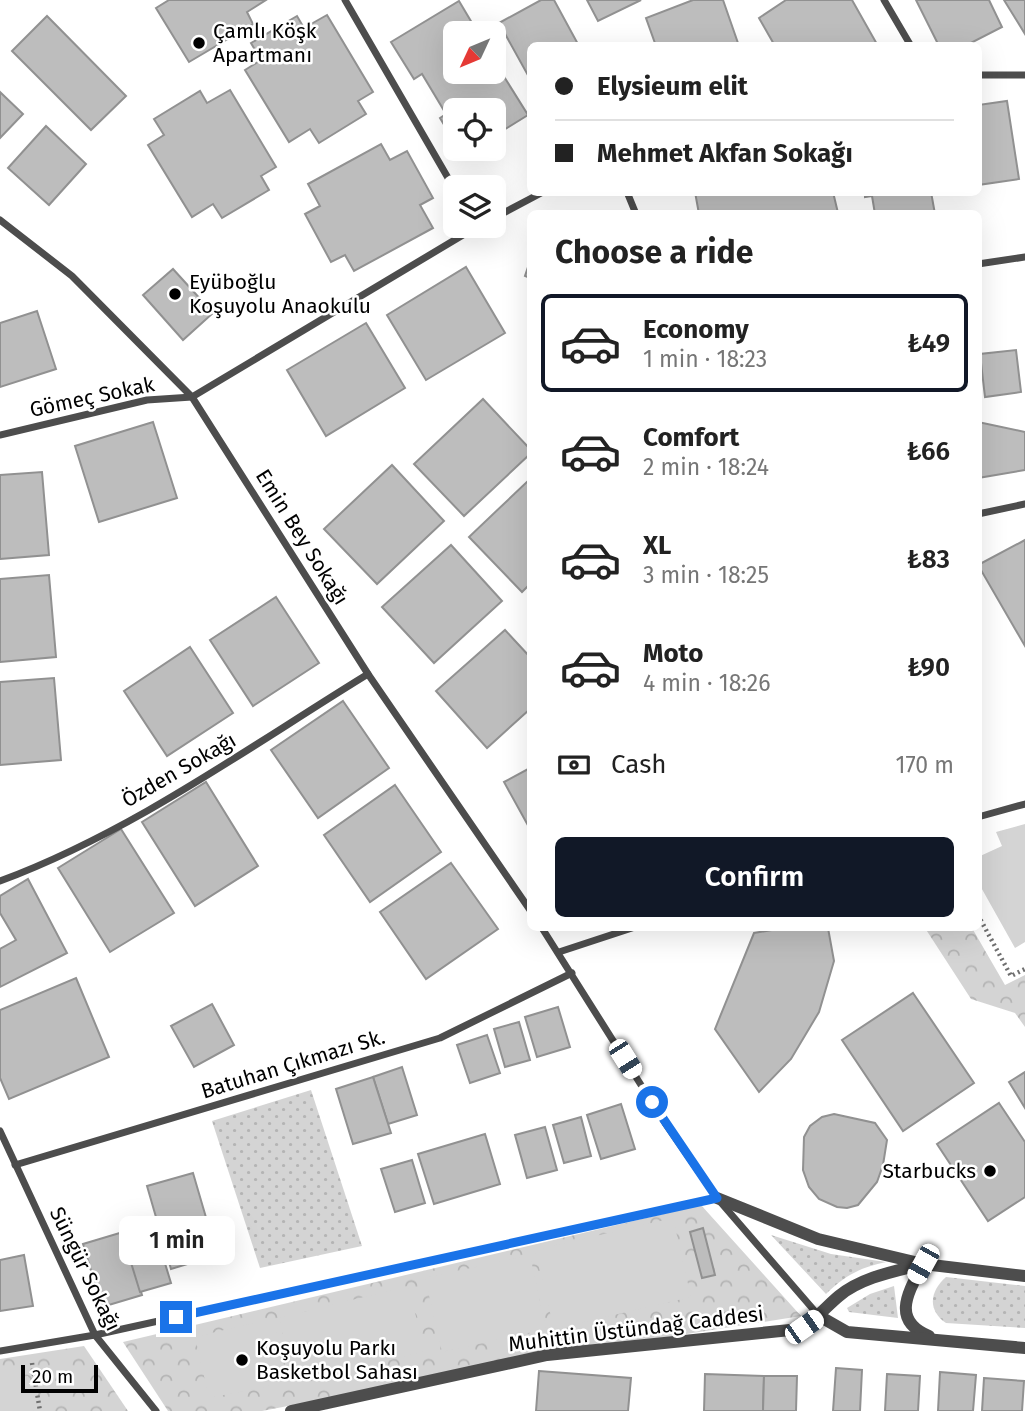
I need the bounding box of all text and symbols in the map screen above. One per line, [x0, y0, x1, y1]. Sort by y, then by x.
place label: Çamlı Köşk Apartmanı [213, 18, 317, 68]
north arrow [443, 21, 506, 84]
map controls [443, 21, 506, 238]
marker: Çamlı Köşk Apartmanı [191, 35, 207, 51]
text: Elysieum elit [597, 71, 748, 102]
button: locate [443, 98, 506, 161]
text: Mehmet Akfan Sokağı [597, 138, 853, 169]
button: layers [443, 175, 506, 238]
text: Choose a ride [555, 233, 753, 271]
place label: Eyüboğlu Koşuyolu Anaokulu [189, 269, 371, 319]
marker: Eyüboğlu Koşuyolu Anaokulu [167, 286, 183, 302]
icon: car [559, 312, 622, 375]
text: Economy [643, 314, 749, 345]
text: ₺49 [907, 328, 950, 359]
text: 1 min · 18:23 [643, 345, 767, 373]
street label: Gömeç Sokak [27, 371, 157, 423]
icon: car [559, 420, 622, 483]
text: Comfort [643, 422, 739, 453]
text: ₺66 [907, 436, 950, 467]
text: 2 min · 18:24 [643, 453, 769, 481]
street label: Emin Bey Sokağı [250, 464, 354, 610]
icon: car [559, 528, 622, 591]
text: XL [643, 530, 671, 561]
text: ₺83 [907, 544, 950, 575]
text: 3 min · 18:25 [643, 561, 769, 589]
icon: car [559, 636, 622, 699]
text: Moto [643, 638, 703, 669]
text: ₺90 [907, 652, 950, 683]
text: 4 min · 18:26 [643, 669, 771, 697]
street label: Özden Sokağı [117, 727, 241, 813]
icon: cash [555, 746, 593, 784]
text: Cash [611, 749, 667, 780]
text: 170 m [895, 751, 954, 779]
button: Confirm [555, 837, 954, 917]
street label: Batuhan Çıkmazı Sk. [198, 1024, 388, 1104]
car [605, 1036, 646, 1082]
route start [636, 1086, 668, 1118]
place label: Starbucks [882, 1158, 976, 1184]
marker: Starbucks [982, 1163, 998, 1179]
street label: Süngür Sokağı [44, 1203, 126, 1335]
callout: 1 min [118, 1216, 234, 1264]
text: 1 min [149, 1226, 205, 1254]
car [904, 1241, 943, 1287]
street label: Muhittin Üstündağ Caddesi [507, 1300, 765, 1358]
route end [160, 1301, 192, 1333]
car [781, 1306, 828, 1348]
place label: Koşuyolu Parkı Basketbol Sahası [256, 1335, 418, 1385]
marker: Koşuyolu Parkı Basketbol Sahası [234, 1352, 250, 1368]
scale bar [21, 1362, 98, 1394]
text: 20 m [32, 1365, 73, 1388]

